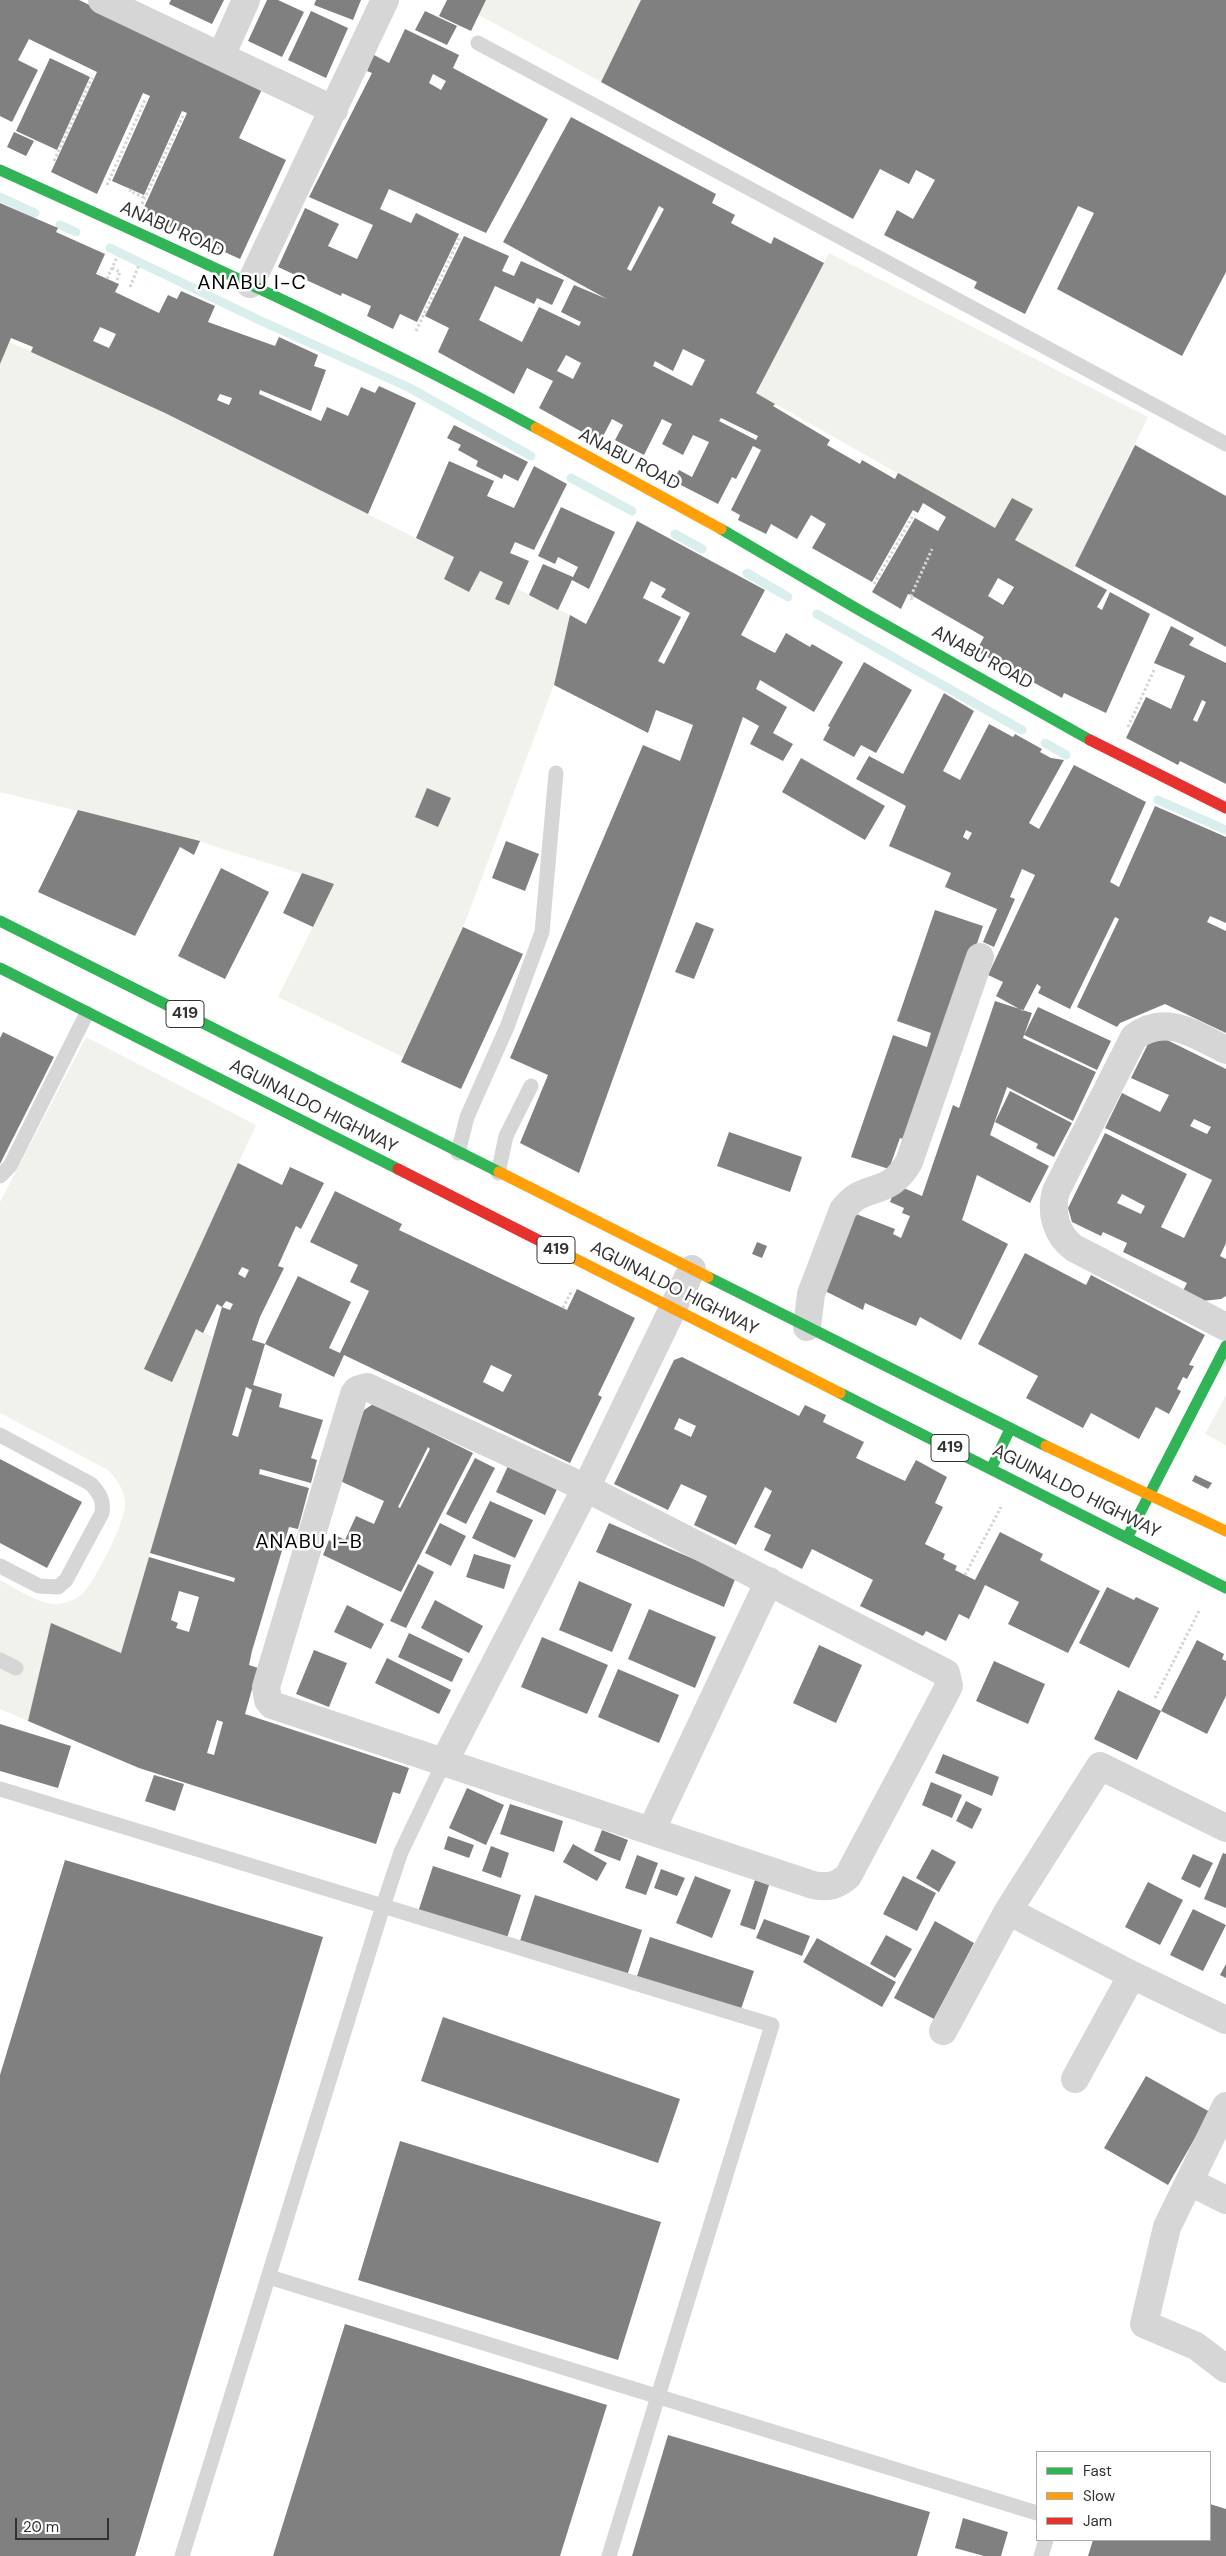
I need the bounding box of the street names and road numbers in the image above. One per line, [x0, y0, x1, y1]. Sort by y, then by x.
street label: ANABU ROAD [117, 197, 227, 263]
street label: ANABU ROAD [575, 424, 683, 496]
street label: ANABU ROAD [928, 621, 1036, 695]
road number: 419 [166, 1001, 204, 1028]
street label: AGUINALDO HIGHWAY [225, 1055, 401, 1159]
road number: 419 [537, 1236, 575, 1264]
street label: AGUINALDO HIGHWAY [586, 1237, 762, 1341]
road number: 419 [931, 1435, 969, 1462]
street label: AGUINALDO HIGHWAY [988, 1440, 1164, 1544]

